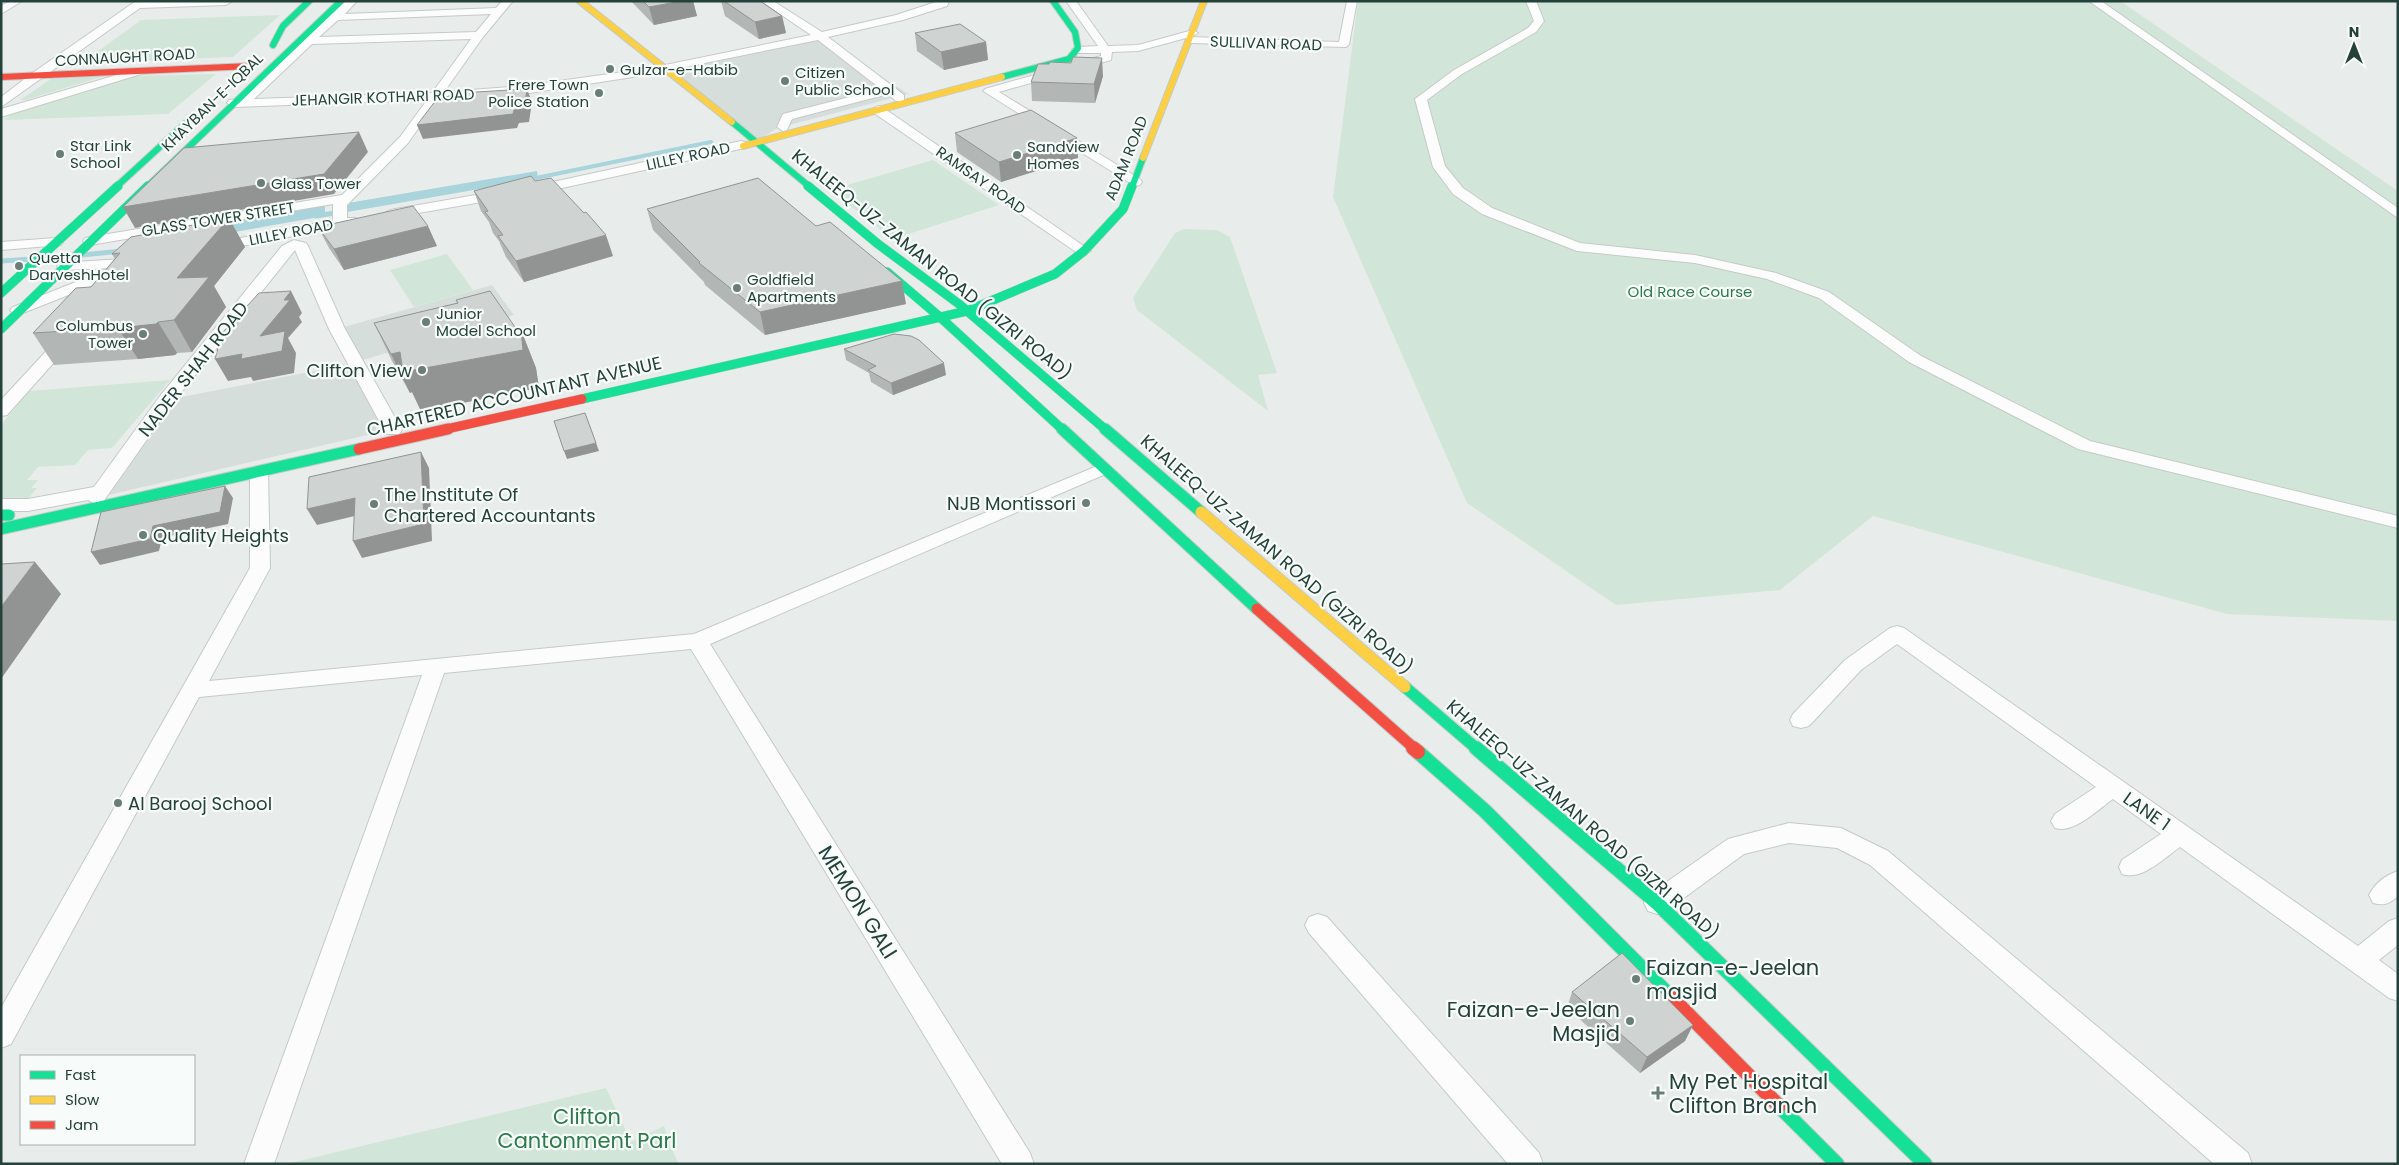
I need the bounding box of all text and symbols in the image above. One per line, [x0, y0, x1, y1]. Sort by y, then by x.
north arrow [2329, 20, 2379, 70]
text: N [2349, 22, 2359, 42]
street label: SULLIVAN ROAD [1210, 31, 1322, 55]
street label: CONNAUGHT ROAD [54, 43, 196, 71]
street label: KHAYBAN-E-IQBAL [157, 48, 268, 156]
place label: Gulzar-e-Habib [620, 59, 738, 80]
place label: Citizen Public School [795, 62, 894, 100]
marker: Gulzar-e-Habib [604, 63, 616, 75]
place label: Frere Town Police Station [488, 74, 589, 112]
marker: Citizen Public School [779, 75, 791, 87]
street label: JEHANGIR KOTHARI ROAD [291, 83, 475, 111]
marker: Frere Town Police Station [593, 87, 605, 99]
street label: ADAM ROAD [1100, 113, 1152, 203]
place label: Star Link School [70, 135, 132, 173]
place label: Sandview Homes [1027, 136, 1100, 174]
street label: LILLEY ROAD [644, 137, 732, 175]
street label: RAMSAY ROAD [932, 141, 1030, 219]
street label: KHALEEQ-UZ-ZAMAN ROAD (GIZRI ROAD) [787, 143, 1077, 385]
marker: Star Link School [54, 148, 66, 160]
marker: Sandview Homes [1011, 149, 1023, 161]
place label: Glass Tower [271, 173, 361, 194]
marker: Glass Tower [255, 177, 267, 189]
street label: GLASS TOWER STREET [140, 197, 296, 241]
street label: LILLEY ROAD [247, 214, 335, 250]
place label: Quetta DarveshHotel [29, 247, 129, 285]
marker: Quetta DarveshHotel [13, 260, 25, 272]
place label: Goldfield Apartments [747, 269, 836, 307]
park label: Old Race Course [1628, 281, 1752, 302]
marker: Goldfield Apartments [731, 282, 743, 294]
street label: NADER SHAH ROAD [132, 296, 254, 442]
place label: Junior Model School [436, 303, 536, 341]
place label: Columbus Tower [56, 315, 133, 353]
marker: Junior Model School [420, 316, 432, 328]
marker: Columbus Tower [137, 328, 149, 340]
street label: CHARTERED ACCOUNTANT AVENUE [364, 350, 664, 442]
place label: Clifton View [306, 358, 412, 383]
marker: Clifton View [416, 364, 428, 376]
street label: KHALEEQ-UZ-ZAMAN ROAD (GIZRI ROAD) [1135, 428, 1419, 680]
place label: The Institute Of Chartered Accountants [384, 482, 596, 528]
place label: NJB Montissori [947, 491, 1076, 516]
marker: NJB Montissori [1080, 497, 1092, 509]
marker: The Institute Of Chartered Accountants [368, 498, 380, 510]
place label: Quality Heights [153, 523, 289, 548]
marker: Quality Heights [137, 529, 149, 541]
street label: KHALEEQ-UZ-ZAMAN ROAD (GIZRI ROAD) [1441, 693, 1725, 945]
street label: LANE 1 [2118, 786, 2176, 836]
place label: Al Barooj School [128, 791, 272, 816]
marker: Al Barooj School [112, 797, 124, 809]
street label: MEMON GALI [812, 840, 904, 964]
place label: Faizan-e-Jeelan masjid [1646, 953, 1819, 1006]
marker: Faizan-e-Jeelan masjid [1630, 973, 1642, 985]
place label: Faizan-e-Jeelan Masjid [1447, 995, 1620, 1048]
marker: Faizan-e-Jeelan Masjid [1624, 1015, 1636, 1027]
legend [20, 1055, 195, 1145]
text: Fast [65, 1064, 96, 1085]
place label: My Pet Hospital Clifton Branch [1669, 1067, 1828, 1120]
marker: My Pet Hospital Clifton Branch [1651, 1086, 1665, 1100]
text: Slow [65, 1089, 100, 1110]
park label: Clifton Cantonment Parl [497, 1102, 677, 1155]
text: Jam [65, 1114, 99, 1135]

